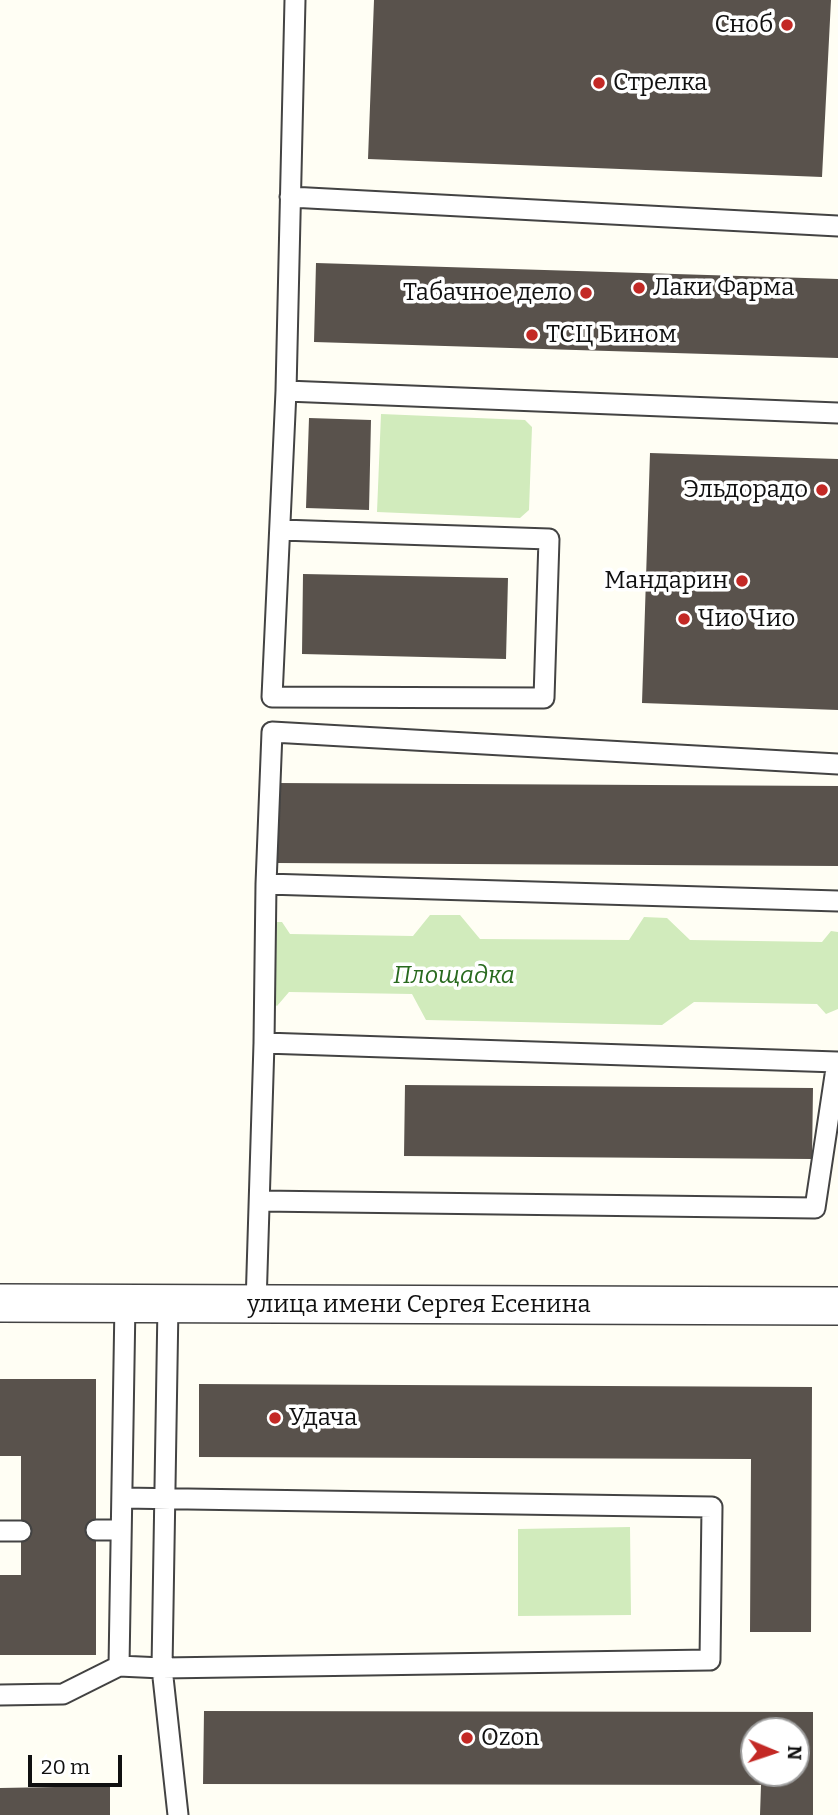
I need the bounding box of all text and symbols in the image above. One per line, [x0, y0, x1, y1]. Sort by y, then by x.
place label: Сноб [714, 11, 773, 39]
marker: Сноб [779, 17, 795, 33]
place label: Стрелка [613, 69, 708, 97]
marker: Стрелка [591, 75, 607, 91]
place label: Лаки Фарма [653, 274, 794, 302]
place label: Табачное дело [403, 279, 572, 307]
marker: Лаки Фарма [631, 280, 647, 296]
marker: Табачное дело [578, 285, 594, 301]
place label: ТСЦ Бином [546, 321, 677, 349]
marker: ТСЦ Бином [524, 327, 540, 343]
place label: Эльдорадо [683, 476, 808, 504]
marker: Эльдорадо [814, 482, 830, 498]
place label: Мандарин [604, 567, 728, 595]
marker: Мандарин [734, 573, 750, 589]
place label: Чио Чио [698, 605, 795, 633]
marker: Чио Чио [676, 611, 692, 627]
park label: Площадка [393, 962, 515, 990]
street label: улица имени Сергея Есенина [247, 1291, 591, 1319]
place label: Удача [289, 1404, 357, 1432]
marker: Удача [267, 1410, 283, 1426]
north arrow [740, 1717, 810, 1787]
place label: Ozon [481, 1724, 539, 1752]
marker: Ozon [459, 1730, 475, 1746]
scale bar [32, 1742, 126, 1786]
text: N [783, 1745, 806, 1760]
text: 20 m [41, 1754, 90, 1780]

